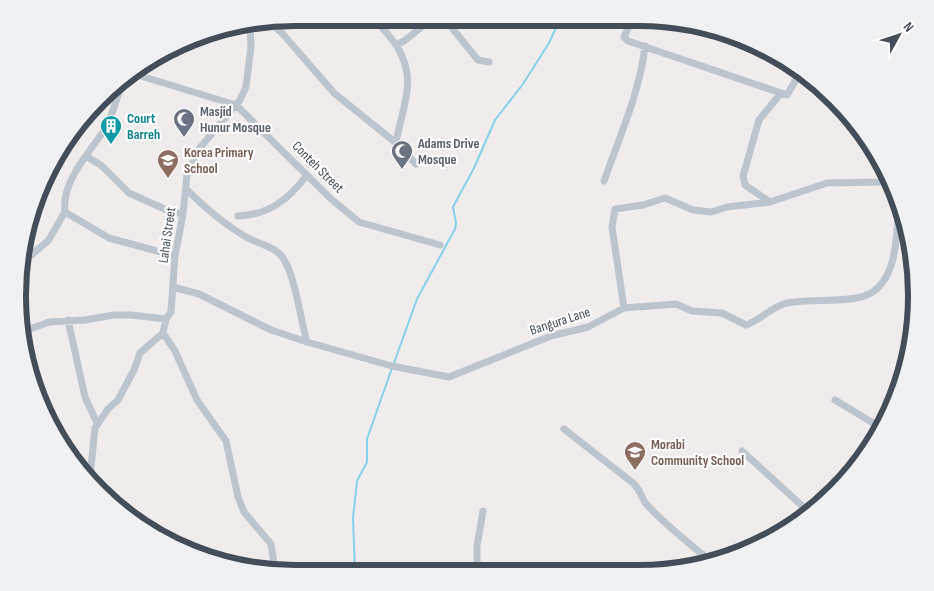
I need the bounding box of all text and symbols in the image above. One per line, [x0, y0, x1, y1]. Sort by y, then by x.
north arrow [874, 10, 924, 60]
text: N [900, 19, 917, 35]
place label: Masjid Hunur Mosque [200, 103, 271, 136]
mosque icon: Masjid Hunur Mosque [172, 107, 196, 138]
place label: Court Barreh [127, 110, 160, 143]
building icon: Court Barreh [99, 114, 123, 145]
place label: Adams Drive Mosque [417, 135, 479, 168]
street label: Conteh Street [289, 138, 347, 196]
mosque icon: Adams Drive Mosque [390, 139, 414, 170]
place label: Korea Primary School [184, 144, 254, 177]
school or university icon: Korea Primary School [156, 148, 180, 179]
street label: Lahai Street [155, 206, 179, 264]
street label: Bangura Lane [528, 303, 592, 339]
place label: Morabi Community School [651, 436, 744, 469]
school or university icon: Morabi Community School [623, 440, 647, 471]

